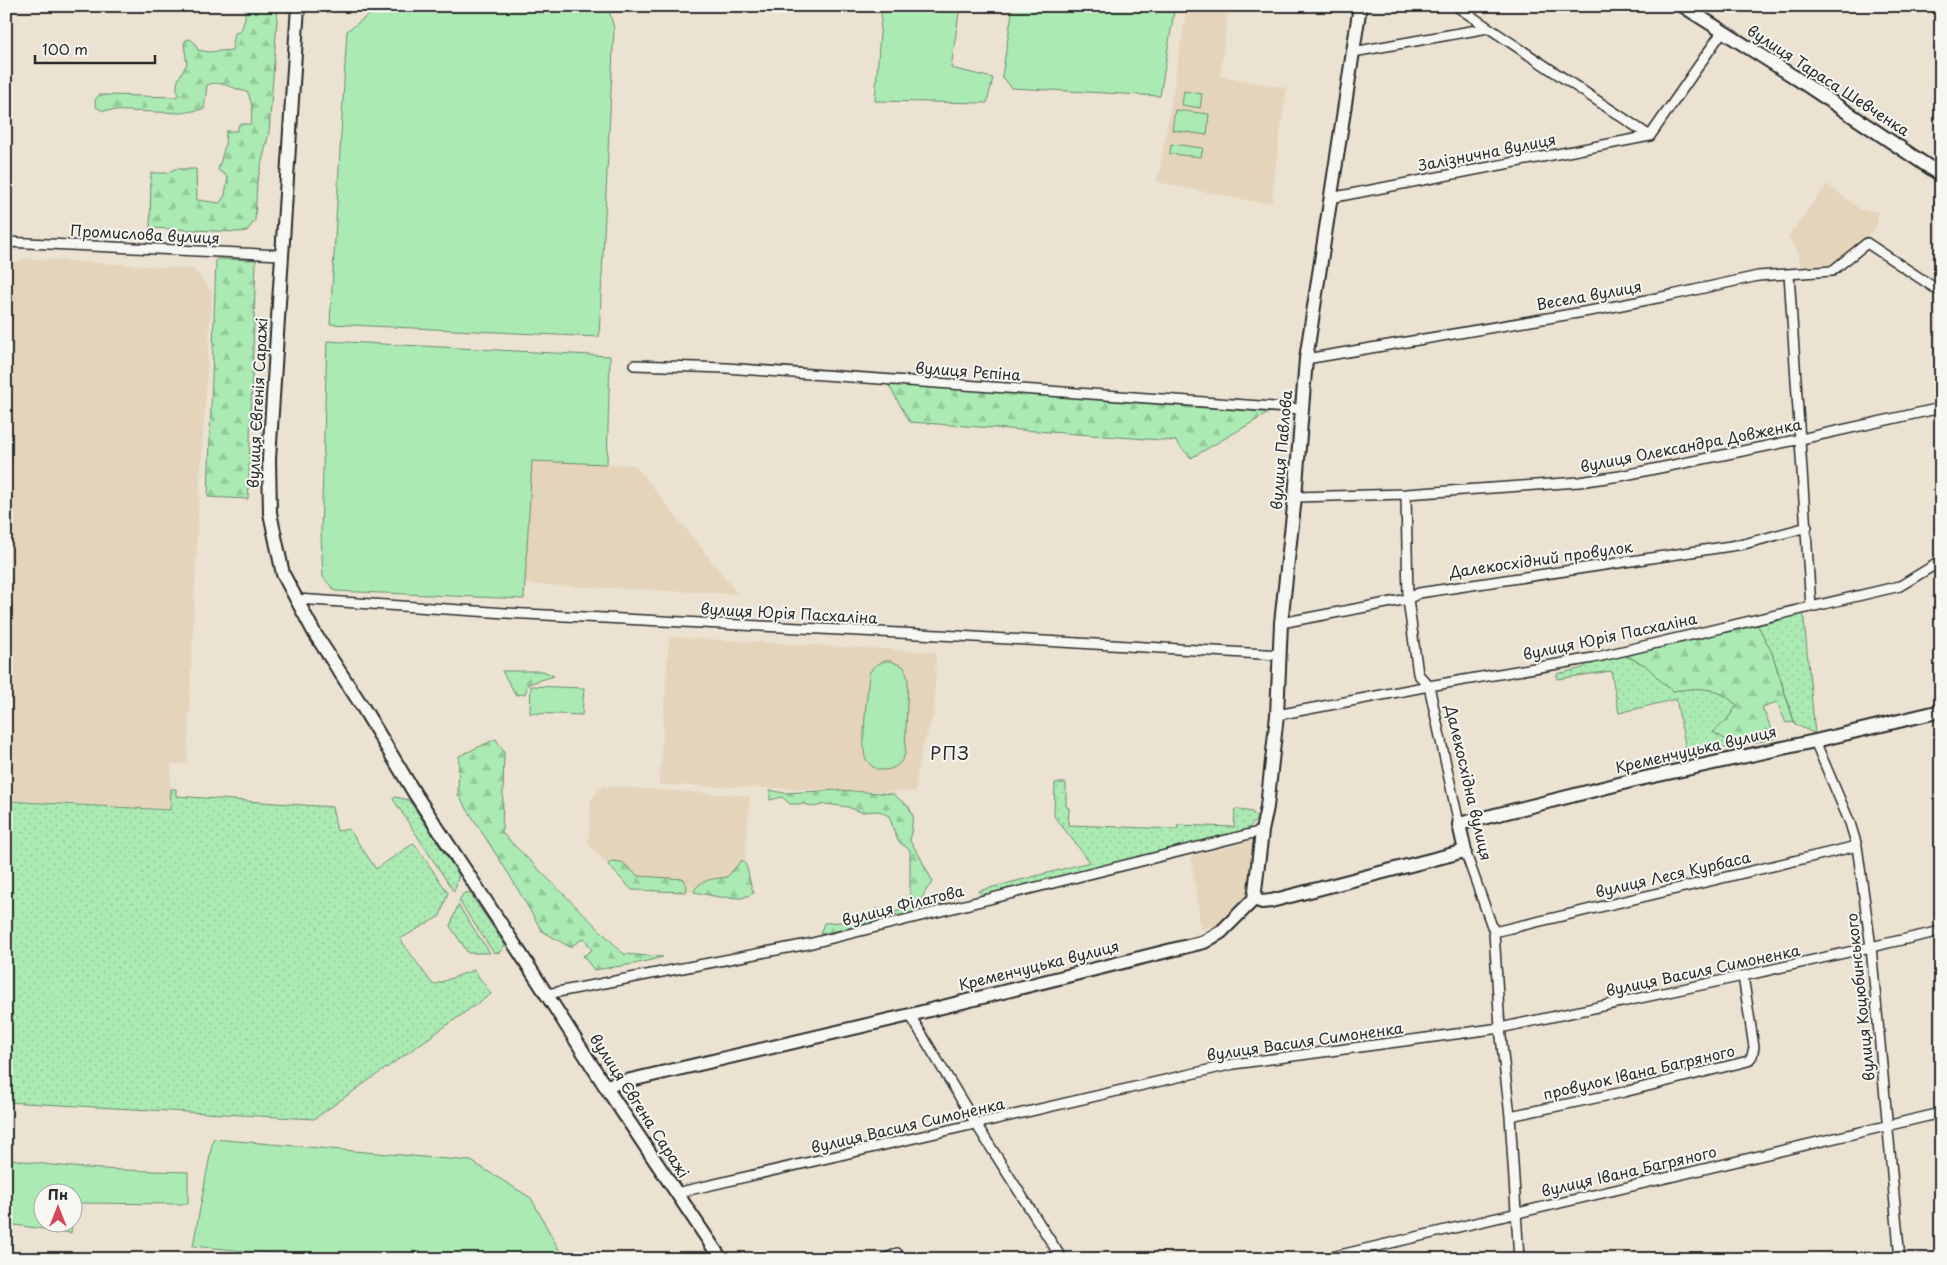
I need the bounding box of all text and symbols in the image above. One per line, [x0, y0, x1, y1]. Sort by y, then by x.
street label: вулиця Тараса Шевченка [1743, 19, 1915, 141]
scale bar [35, 32, 155, 64]
text: 100 m [42, 37, 88, 60]
street label: Залізнична вулиця [1415, 127, 1558, 176]
street label: Промислова вулиця [70, 218, 220, 249]
street label: Весела вулиця [1534, 274, 1643, 315]
street label: вулиця Євгенія Саражі [241, 317, 272, 489]
street label: вулиця Рєпіна [915, 355, 1022, 386]
street label: вулиця Павлова [1264, 388, 1297, 511]
street label: вулиця Олександра Довженка [1578, 412, 1804, 477]
street label: Далекосхідний провулок [1447, 534, 1634, 583]
street label: вулиця Юрія Пасхаліна [700, 596, 879, 629]
street label: вулиця Юрія Пасхаліна [1521, 606, 1700, 665]
street label: Далекосхідна вулиця [1440, 702, 1499, 863]
street label: Кременчуцька вулиця [1613, 719, 1779, 778]
district label: РПЗ [930, 739, 970, 766]
street label: вулиця Леся Курбаса [1593, 844, 1753, 903]
street label: вулиця Філатова [839, 878, 967, 931]
street label: вулиця Коцюбинського [1839, 912, 1880, 1082]
street label: Кременчуцька вулиця [956, 933, 1121, 996]
street label: вулиця Василя Симоненка [1603, 938, 1803, 1001]
street label: вулиця Василя Симоненка [1205, 1015, 1405, 1066]
street label: вулиця Євгена Саражі [585, 1028, 696, 1182]
street label: провулок Івана Багряного [1541, 1038, 1737, 1105]
street label: вулиця Василя Симоненка [809, 1091, 1007, 1158]
street label: вулиця Івана Багряного [1539, 1139, 1719, 1202]
north arrow [32, 1182, 82, 1232]
text: Пн [48, 1184, 68, 1205]

